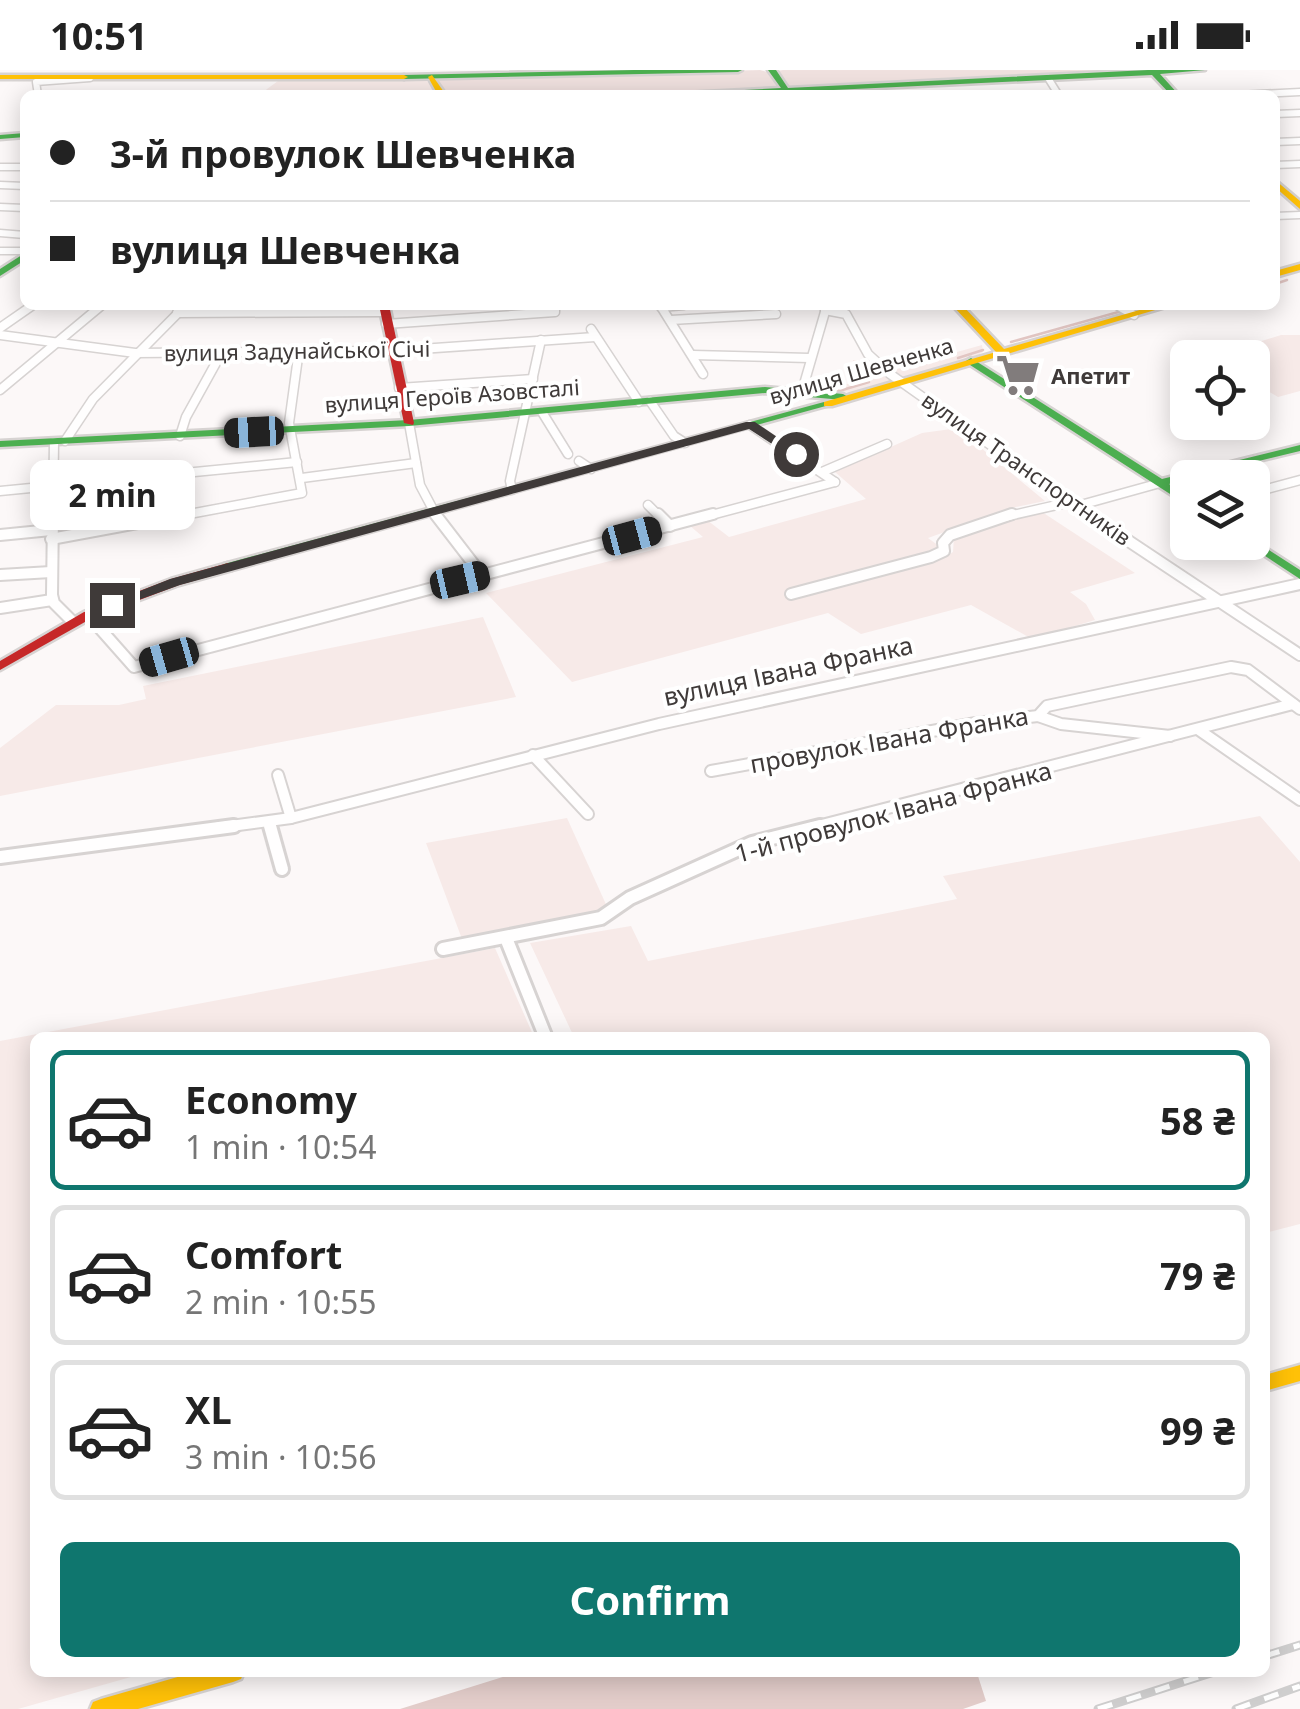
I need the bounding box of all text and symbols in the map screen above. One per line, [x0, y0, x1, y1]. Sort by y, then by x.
text: 10:51 [50, 9, 148, 61]
text: 3-й провулок Шевченка [110, 127, 576, 179]
text: вулиця Шевченка [110, 223, 461, 275]
street label: вулиця Шевченка [765, 329, 957, 411]
street label: вулиця Задунайської Січі [163, 333, 431, 367]
map controls [1170, 340, 1270, 560]
button: locate [1170, 340, 1270, 440]
supermarket icon: Апетит [994, 351, 1042, 399]
place label: Апетит [1051, 360, 1130, 390]
street label: вулиця Героїв Азовсталі [323, 371, 581, 419]
street label: вулиця Транспортників [916, 384, 1138, 552]
car [223, 415, 285, 449]
route start [774, 432, 819, 477]
callout: 2 min [29, 460, 194, 530]
button: layers [1170, 460, 1270, 560]
text: 2 min [68, 473, 157, 516]
car [599, 514, 665, 558]
car [427, 559, 493, 601]
route end [90, 583, 135, 628]
street label: вулиця Івана Франка [660, 627, 916, 713]
car [136, 634, 202, 680]
street label: провулок Івана Франка [747, 698, 1031, 780]
street label: 1-й провулок Івана Франка [731, 752, 1055, 870]
text: Economy [185, 1073, 357, 1125]
icon: car [65, 1075, 155, 1165]
text: 58 ₴ [1160, 1094, 1235, 1146]
text: 1 min · 10:54 [185, 1125, 377, 1168]
text: Comfort [185, 1228, 342, 1280]
icon: car [65, 1230, 155, 1320]
text: 79 ₴ [1160, 1249, 1235, 1301]
text: 2 min · 10:55 [185, 1280, 377, 1323]
text: XL [185, 1383, 232, 1435]
icon: car [65, 1385, 155, 1475]
text: 99 ₴ [1160, 1404, 1235, 1456]
text: 3 min · 10:56 [185, 1435, 377, 1478]
button: Confirm [60, 1542, 1240, 1657]

